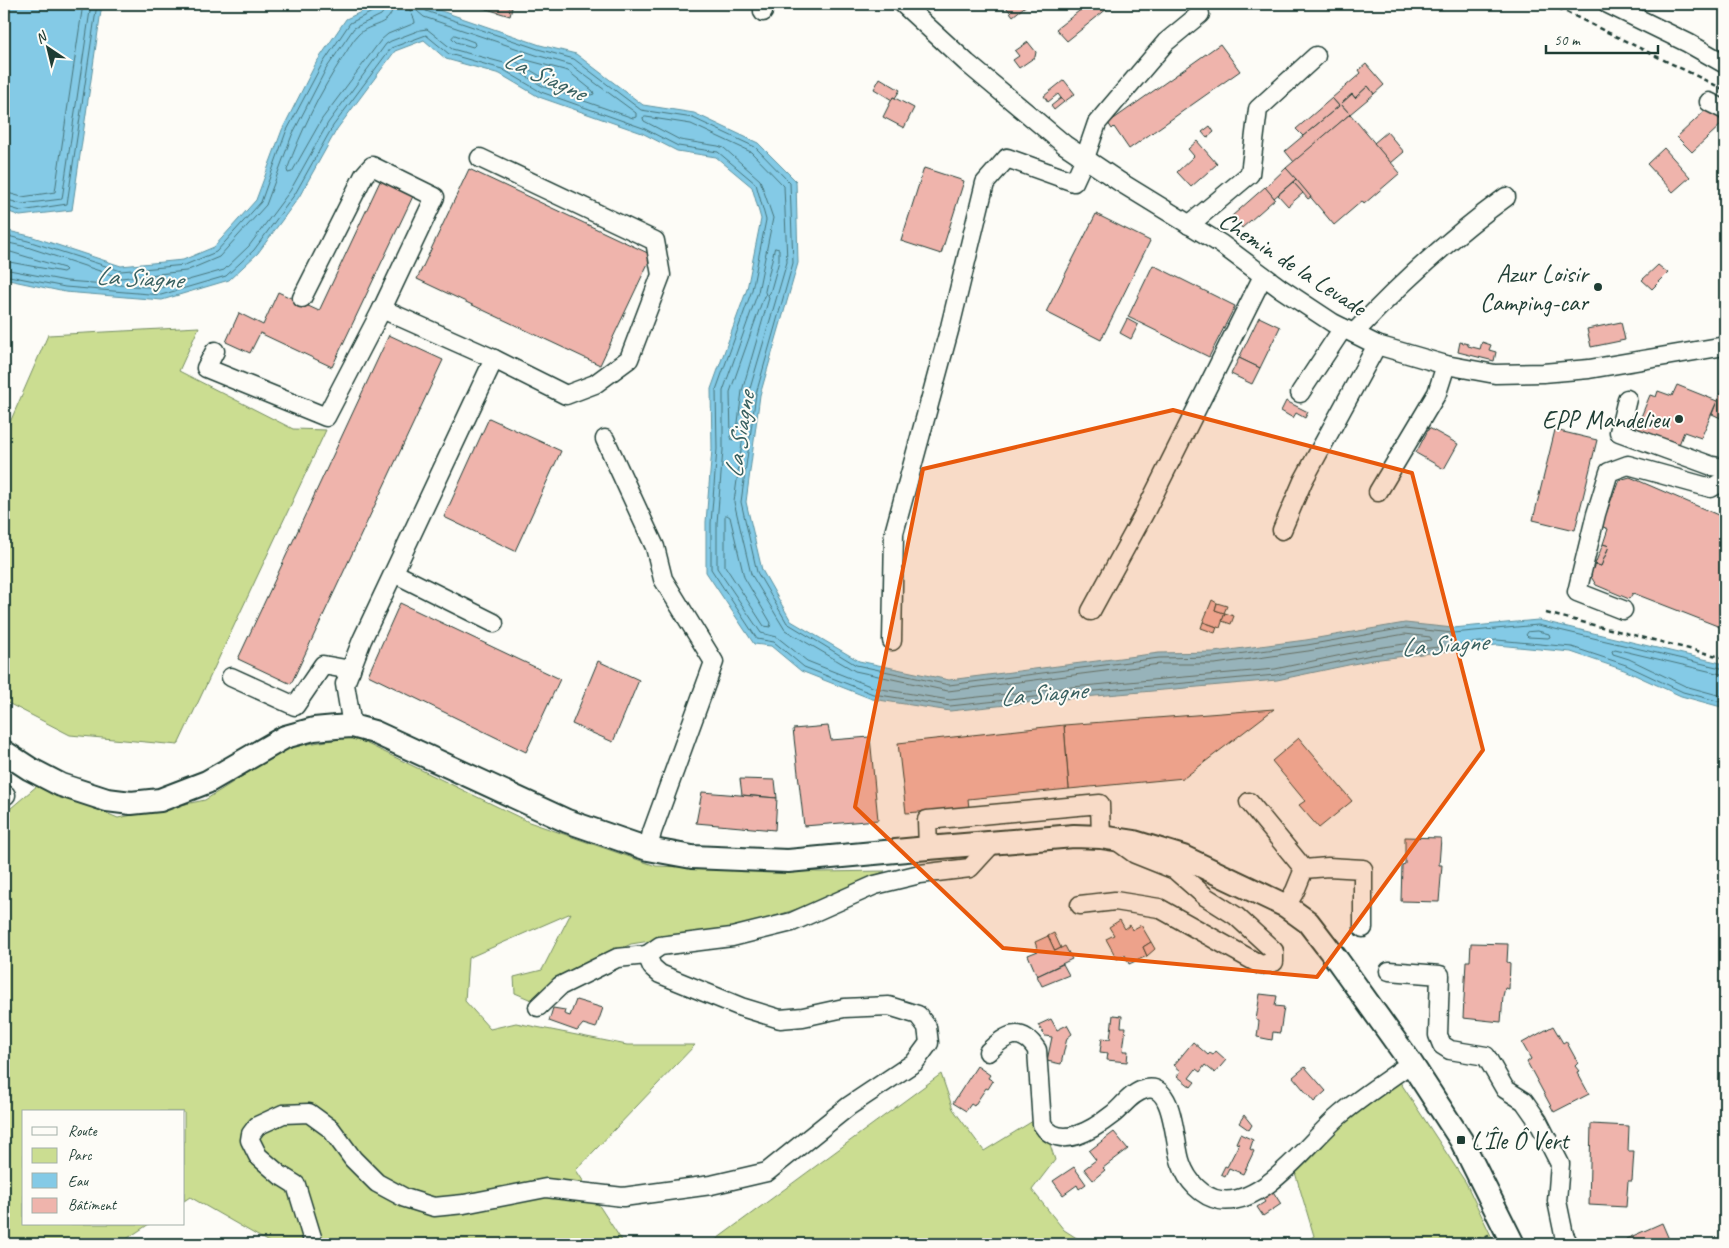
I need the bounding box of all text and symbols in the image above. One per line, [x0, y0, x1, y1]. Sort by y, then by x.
north arrow [22, 22, 72, 72]
scale bar [1546, 22, 1659, 54]
text: N [32, 27, 51, 47]
text: 50 m [1554, 31, 1581, 50]
water label: La Siagne [499, 42, 595, 111]
street label: Chemin de la Levade [1213, 204, 1374, 324]
place label: Azur Loisir Camping-car [1480, 258, 1591, 319]
water label: La Siagne [95, 259, 187, 296]
marker: Azur Loisir Camping-car [1592, 281, 1604, 293]
water label: La Siagne [716, 385, 763, 480]
place label: EPP Mandelieu [1542, 404, 1671, 436]
marker: EPP Mandelieu [1673, 413, 1685, 425]
water label: La Siagne [1400, 625, 1493, 664]
water label: La Siagne [999, 673, 1092, 714]
legend [22, 1110, 185, 1226]
text: Route [68, 1122, 98, 1141]
place label: L'Île Ô Vert [1471, 1125, 1571, 1157]
marker: L'Île Ô Vert [1455, 1134, 1467, 1146]
text: Parc [68, 1146, 92, 1165]
text: Eau [68, 1172, 89, 1191]
text: Bâtiment [68, 1196, 118, 1215]

